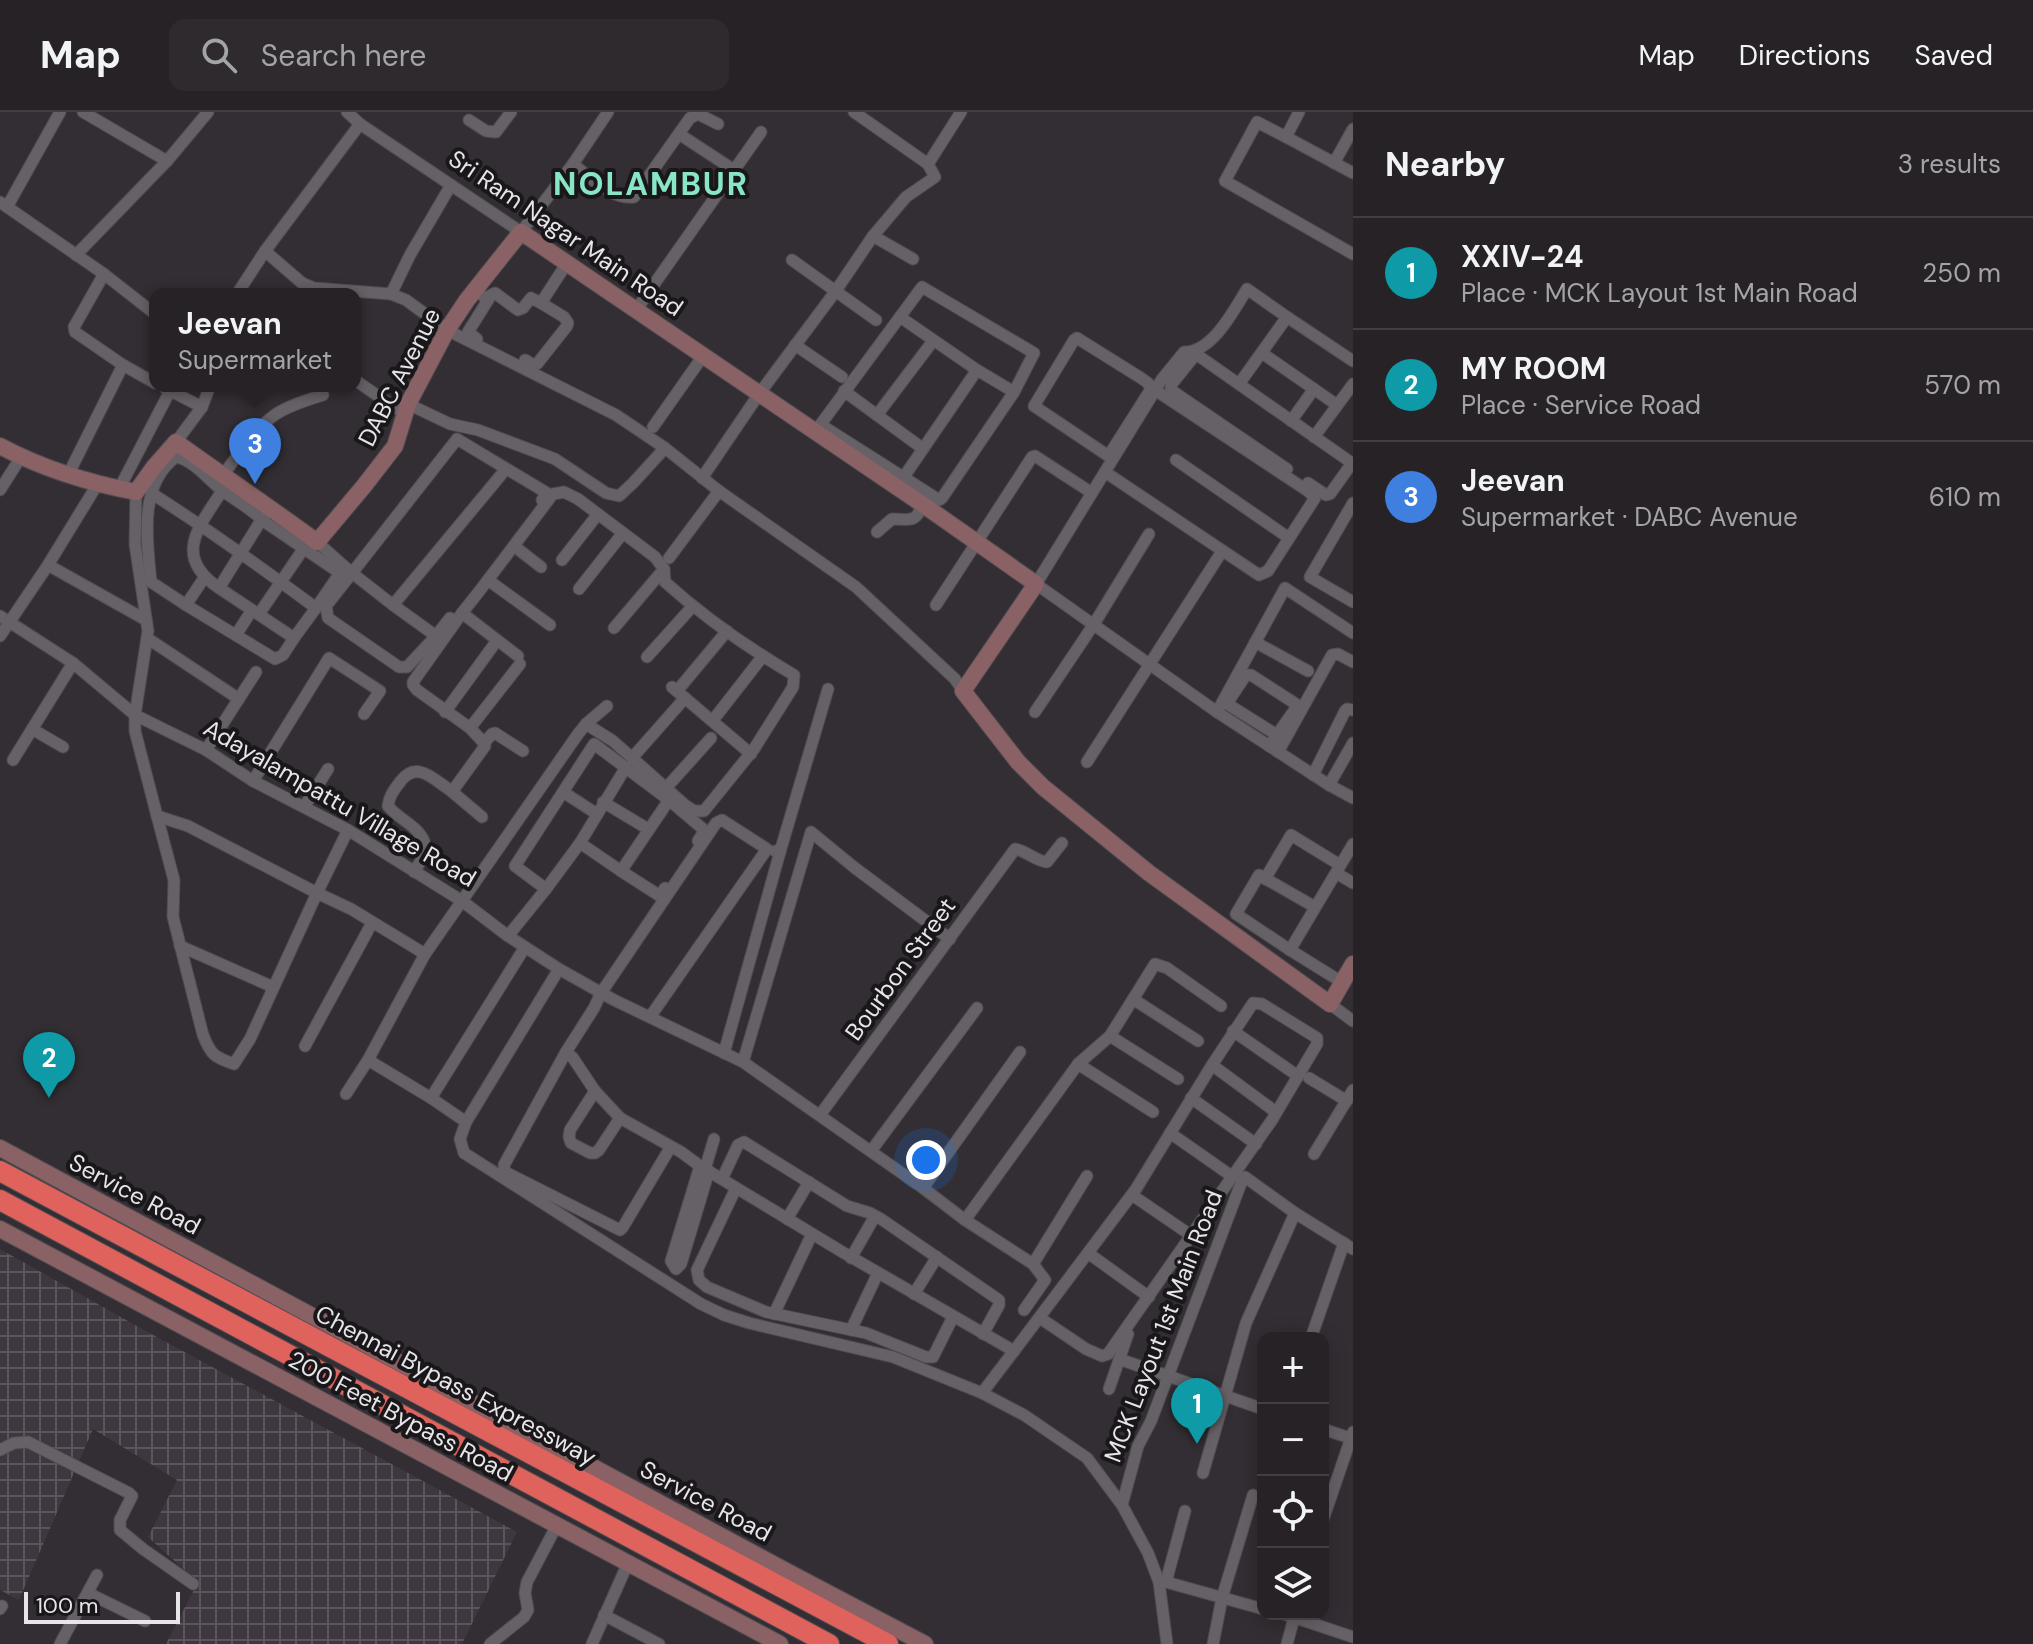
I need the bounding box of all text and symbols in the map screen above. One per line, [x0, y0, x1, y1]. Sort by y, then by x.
search box [169, 19, 729, 91]
text: Map [40, 30, 121, 80]
icon: search [197, 33, 241, 77]
text: Search here [261, 36, 426, 75]
text: Map [1638, 37, 1695, 74]
text: Directions [1739, 37, 1871, 74]
text: Saved [1915, 37, 1993, 74]
text: Nearby [1385, 142, 1505, 187]
street label: Sri Ram Nagar Main Road [443, 143, 689, 323]
text: 3 results [1898, 147, 2001, 181]
district label: NOLAMBUR [553, 163, 749, 205]
text: XXIV-24 [1461, 237, 1583, 276]
text: 1 [1406, 256, 1416, 290]
text: 250 m [1922, 256, 2001, 290]
text: Place · MCK Layout 1st Main Road [1461, 276, 1858, 310]
popup [149, 288, 361, 392]
street label: DABC Avenue [351, 303, 447, 451]
text: Jeevan [178, 304, 282, 343]
text: Supermarket [178, 343, 332, 377]
text: MY ROOM [1461, 349, 1606, 388]
text: 2 [1403, 368, 1419, 402]
text: 570 m [1924, 368, 2001, 402]
text: Place · Service Road [1461, 388, 1701, 422]
pin: 3 [229, 418, 281, 484]
text: Jeevan [1461, 461, 1565, 500]
text: 3 [1403, 480, 1419, 514]
text: 610 m [1929, 480, 2001, 514]
text: Supermarket · DABC Avenue [1461, 500, 1798, 534]
street label: Adayalampattu Village Road [198, 712, 482, 894]
street label: Bourbon Street [838, 892, 962, 1046]
pin: 2 [23, 1032, 75, 1098]
your location [906, 1140, 946, 1180]
street label: Service Road [64, 1146, 206, 1242]
street label: MCK Layout 1st Main Road [1098, 1186, 1228, 1466]
street label: Chennai Bypass Expressway [310, 1298, 602, 1472]
map controls [1257, 1332, 1329, 1620]
button: + [1257, 1332, 1329, 1404]
street label: 200 Feet Bypass Road [283, 1344, 519, 1488]
pin: 1 [1171, 1378, 1223, 1444]
button: − [1257, 1404, 1329, 1476]
street label: Service Road [635, 1453, 777, 1549]
button: locate [1257, 1476, 1329, 1548]
button: layers [1257, 1548, 1329, 1620]
scale bar [24, 1588, 180, 1624]
text: 100 m [36, 1591, 98, 1620]

